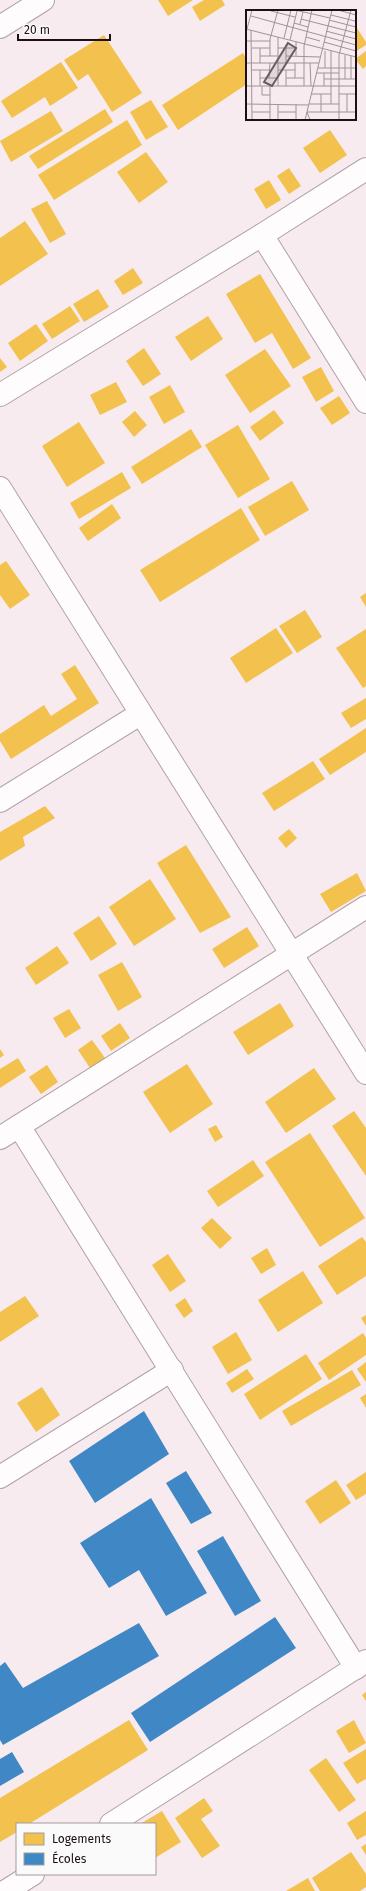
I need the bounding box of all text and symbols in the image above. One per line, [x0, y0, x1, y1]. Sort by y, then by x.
inset map [246, 10, 356, 120]
scale bar [18, 16, 110, 42]
text: 20 m [24, 23, 50, 37]
legend [16, 1823, 156, 1875]
text: Logements [52, 1832, 111, 1846]
text: Écoles [52, 1851, 87, 1866]

